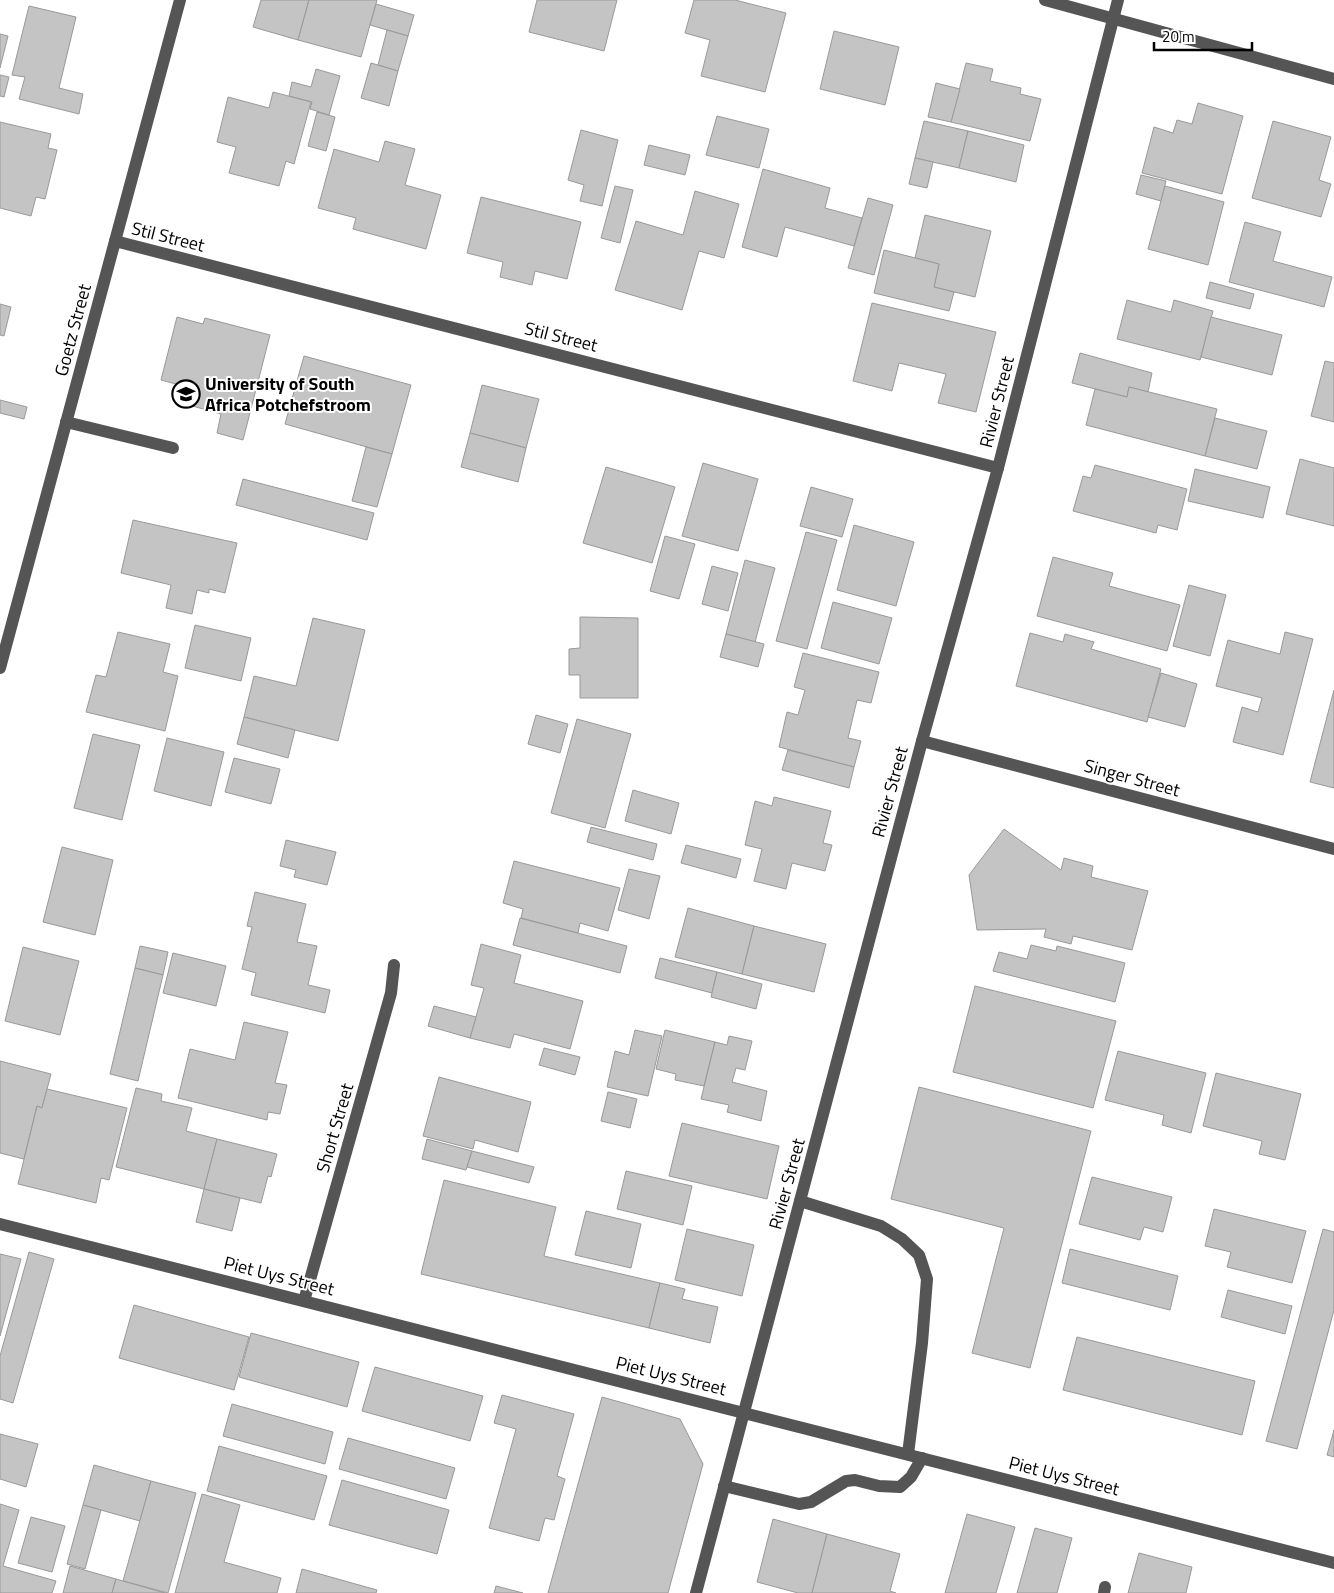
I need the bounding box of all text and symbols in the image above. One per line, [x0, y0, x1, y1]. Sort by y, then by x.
scale bar [1154, 20, 1252, 52]
text: 20 m [1162, 25, 1195, 48]
street label: Stil Street [129, 214, 208, 259]
street label: Goetz Street [47, 280, 98, 379]
street label: Stil Street [522, 314, 601, 359]
street label: Rivier Street [972, 353, 1021, 450]
place label: University of South Africa Potchefstroom [205, 370, 371, 418]
school or university icon: University of South Africa Potchefstroom [171, 379, 201, 409]
street label: Rivier Street [864, 743, 915, 840]
street label: Singer Street [1081, 752, 1184, 803]
street label: Short Street [309, 1079, 360, 1176]
street label: Rivier Street [761, 1135, 812, 1232]
street label: Piet Uys Street [221, 1249, 338, 1302]
street label: Piet Uys Street [613, 1349, 730, 1402]
street label: Piet Uys Street [1006, 1449, 1123, 1502]

